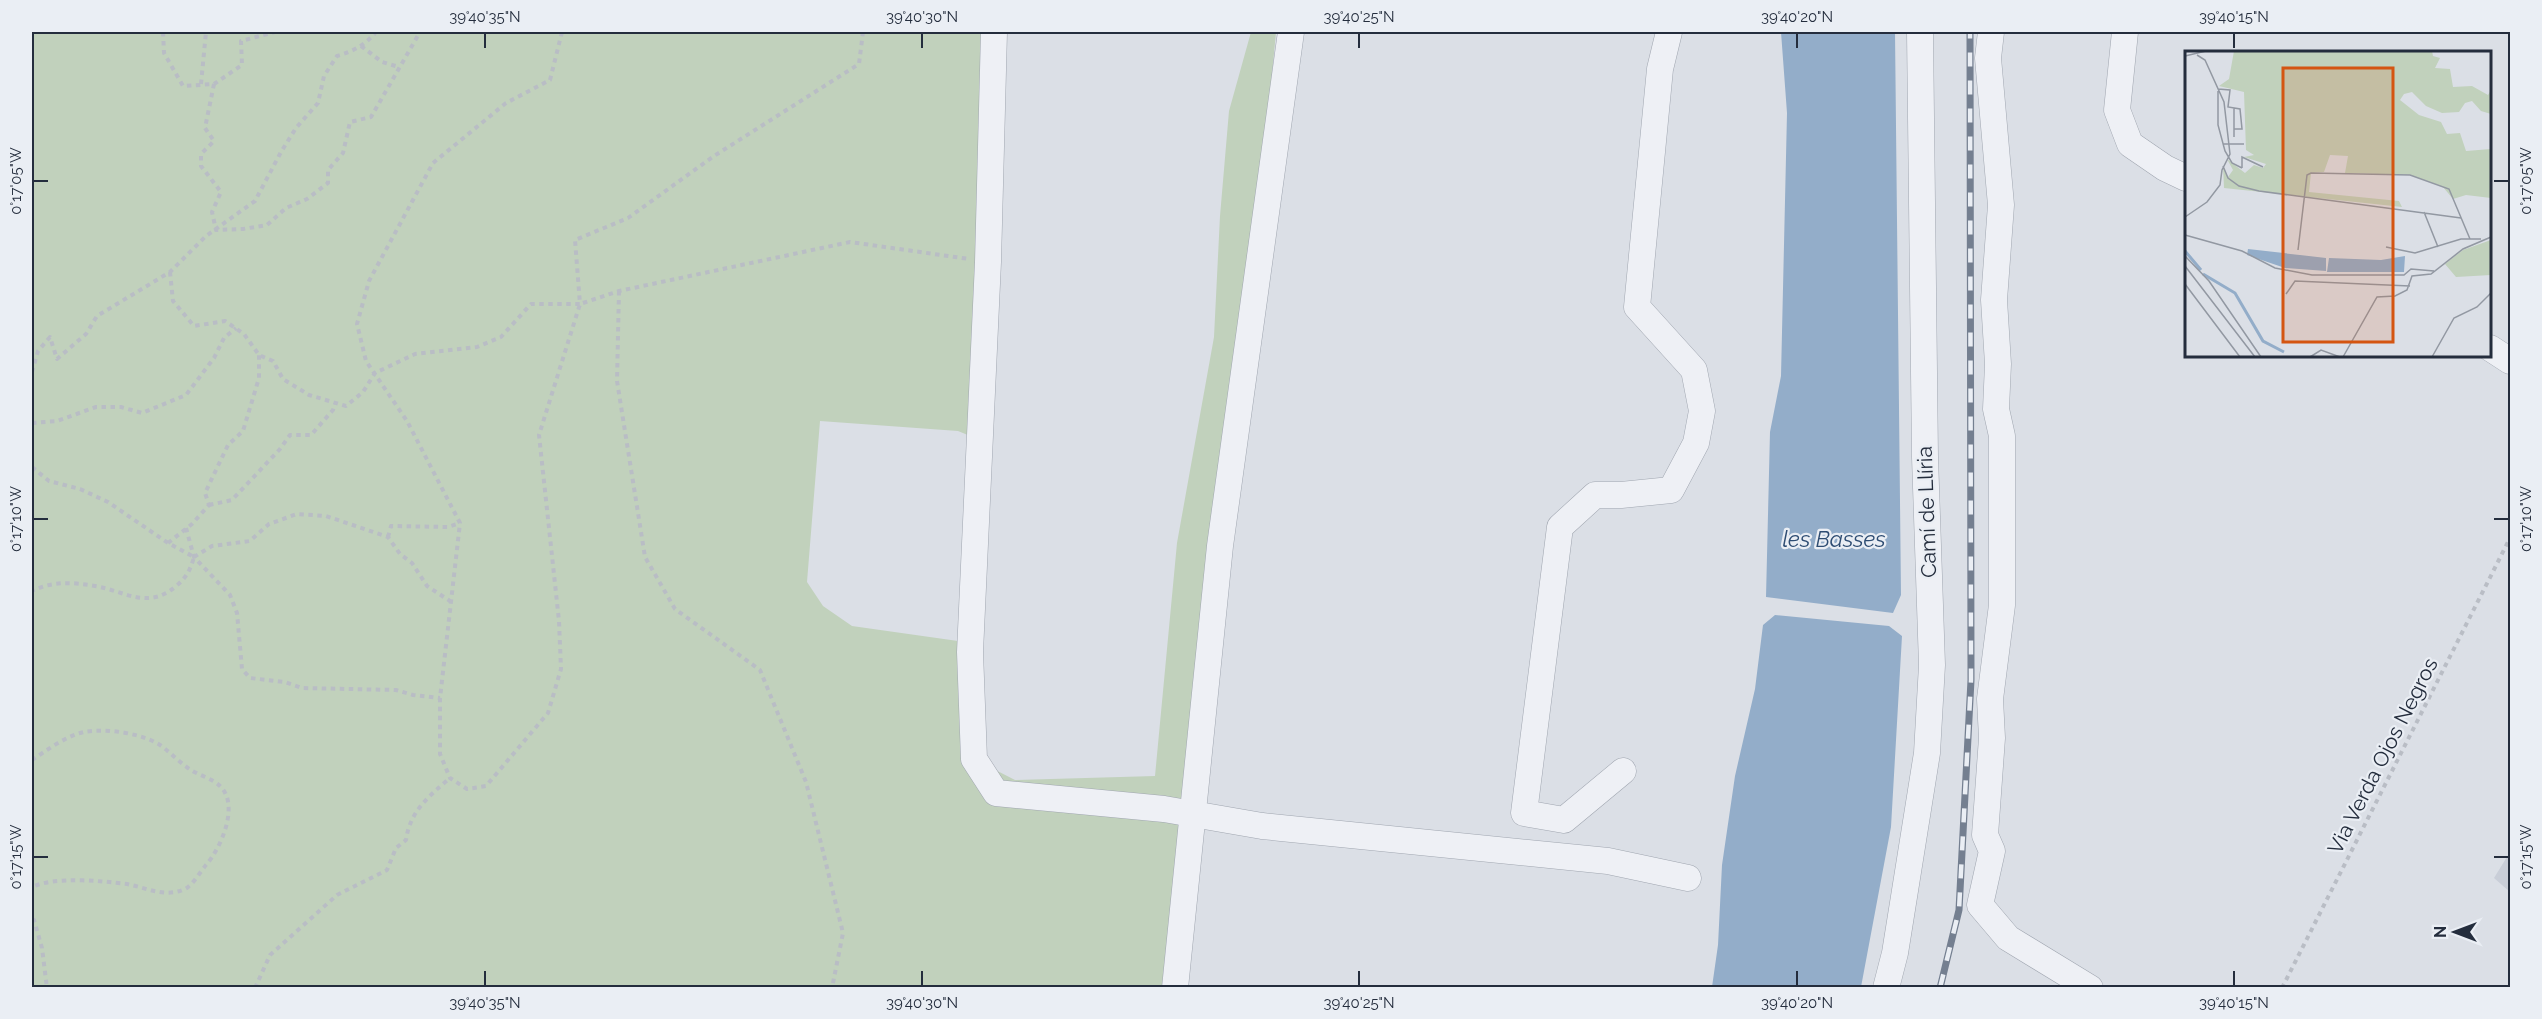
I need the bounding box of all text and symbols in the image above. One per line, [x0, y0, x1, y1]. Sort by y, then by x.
text: 39°40'35"N [449, 8, 521, 26]
text: 39°40'30"N [886, 8, 958, 26]
text: 39°40'25"N [1323, 8, 1395, 26]
text: 39°40'20"N [1761, 8, 1833, 26]
text: 39°40'15"N [2199, 8, 2269, 26]
inset map [2185, 51, 2491, 357]
text: 0°17'05"W [7, 147, 25, 215]
text: 0°17'05"W [2517, 147, 2535, 215]
street label: Camí de Llíria [1912, 446, 1941, 578]
text: 0°17'10"W [7, 486, 25, 552]
text: 0°17'10"W [2517, 486, 2535, 552]
water label: les Basses [1782, 526, 1886, 552]
street label: Via Verda Ojos Negros [2322, 654, 2443, 858]
text: 0°17'15"W [7, 824, 25, 889]
text: 0°17'15"W [2517, 824, 2535, 889]
north arrow [2425, 902, 2485, 962]
text: N [2431, 926, 2450, 938]
text: 39°40'35"N [449, 994, 521, 1012]
text: 39°40'30"N [886, 994, 958, 1012]
text: 39°40'25"N [1323, 994, 1395, 1012]
text: 39°40'20"N [1761, 994, 1833, 1012]
text: 39°40'15"N [2199, 994, 2269, 1012]

